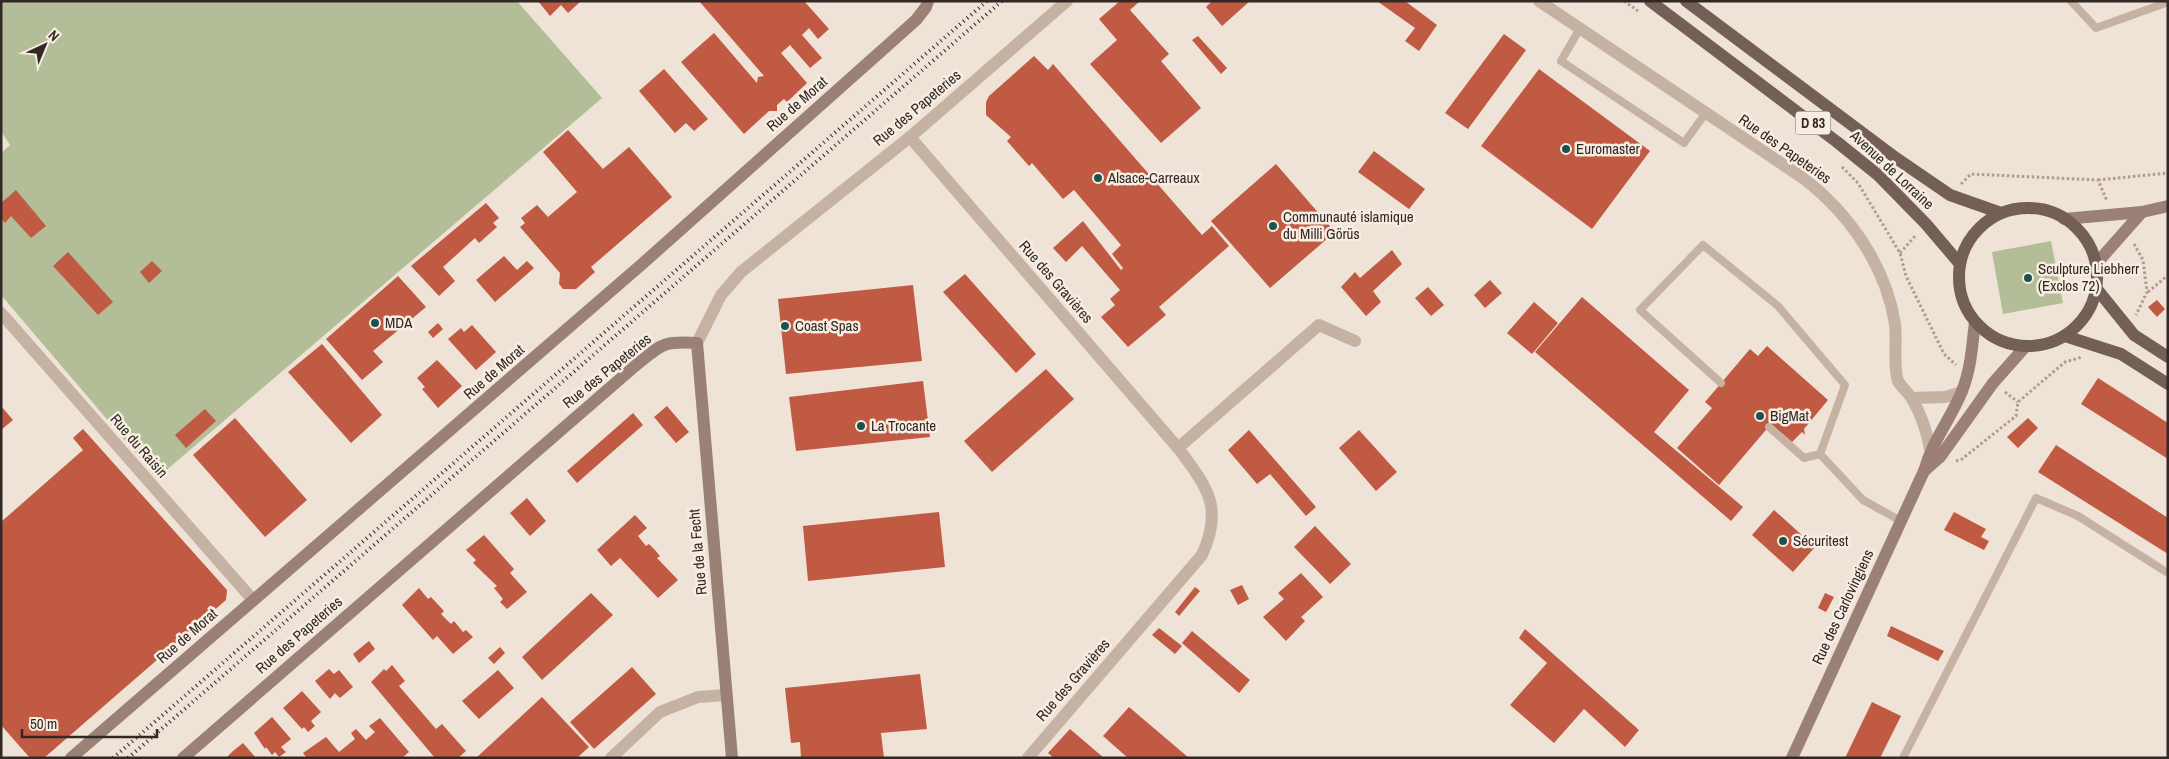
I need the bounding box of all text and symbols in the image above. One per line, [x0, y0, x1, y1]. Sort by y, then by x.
north arrow [20, 20, 70, 70]
text: N [45, 26, 63, 45]
street label: Rue des Papeteries [868, 65, 965, 151]
street label: Rue de Morat [762, 71, 832, 136]
street label: Rue des Papeteries [1735, 109, 1836, 188]
road number: D 83 [1796, 112, 1830, 134]
street label: Avenue de Lorraine [1845, 124, 1939, 214]
place label: Euromaster [1576, 138, 1640, 159]
marker: Euromaster [1560, 143, 1572, 155]
place label: Alsace-Carreaux [1107, 167, 1200, 188]
marker: Alsace-Carreaux [1092, 172, 1104, 184]
place label: Communauté islamique du Milli Görüs [1283, 206, 1414, 244]
marker: Communauté islamique du Milli Görüs [1267, 220, 1279, 232]
street label: Rue des Gravières [1015, 236, 1098, 328]
place label: Sculpture Liebherr (Exclos 72) [2038, 258, 2139, 296]
marker: Sculpture Liebherr (Exclos 72) [2022, 272, 2034, 284]
place label: MDA [385, 312, 413, 333]
place label: Coast Spas [795, 315, 859, 336]
marker: MDA [369, 317, 381, 329]
marker: Coast Spas [779, 320, 791, 332]
street label: Rue des Papeteries [558, 328, 656, 413]
street label: Rue de Morat [459, 339, 529, 404]
place label: BigMat [1770, 405, 1810, 426]
street label: Rue du Raisin [106, 409, 173, 482]
marker: BigMat [1754, 410, 1766, 422]
place label: La Trocante [871, 415, 936, 436]
marker: La Trocante [855, 420, 867, 432]
street label: Rue de la Fecht [683, 508, 712, 596]
place label: Sécuritest [1793, 530, 1849, 551]
marker: Sécuritest [1777, 535, 1789, 547]
street label: Rue des Carlovingiens [1807, 546, 1879, 668]
street label: Rue des Papeteries [251, 591, 347, 678]
street label: Rue de Morat [152, 603, 222, 668]
street label: Rue des Gravières [1031, 634, 1114, 726]
scale bar [22, 706, 158, 738]
text: 50 m [30, 713, 57, 734]

